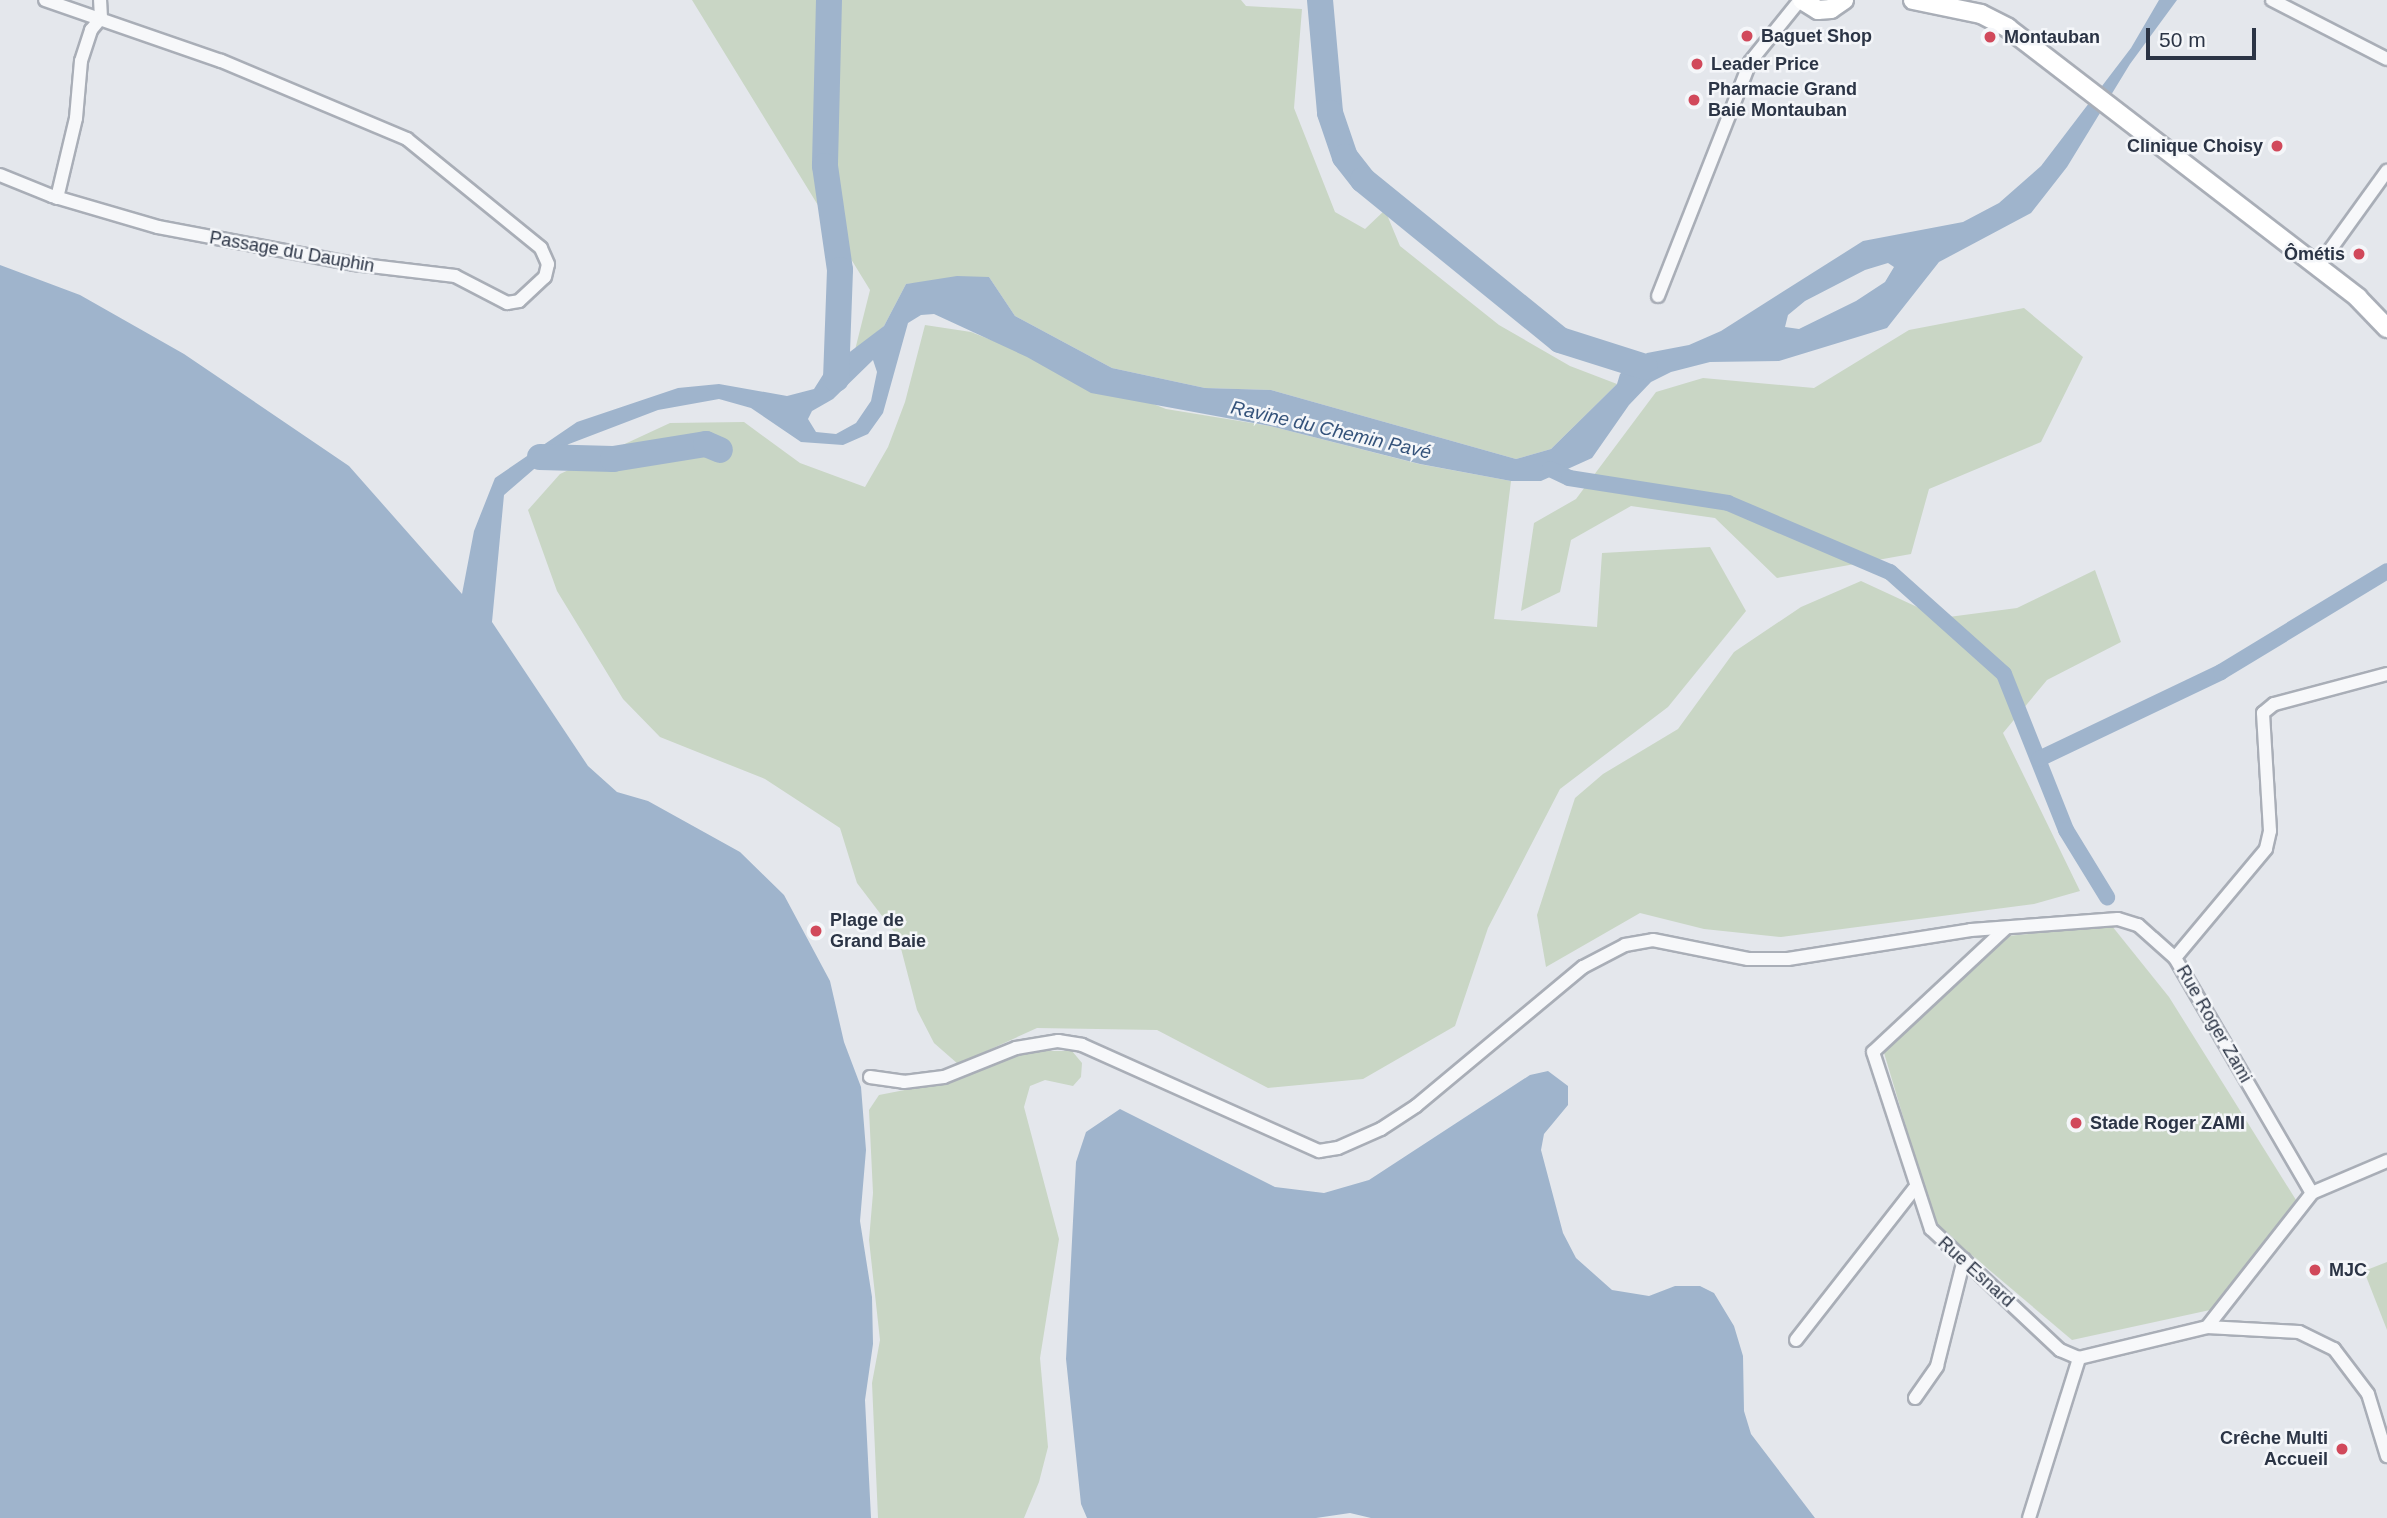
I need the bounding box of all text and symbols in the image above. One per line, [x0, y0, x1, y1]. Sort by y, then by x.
scale bar [2149, 14, 2259, 58]
place label: Baguet Shop [1761, 25, 1872, 47]
place label: Montauban [2004, 26, 2100, 48]
marker: Baguet Shop [1739, 28, 1755, 44]
text: 50 m [2159, 28, 2206, 51]
marker: Montauban [1982, 29, 1998, 45]
place label: Leader Price [1711, 53, 1819, 75]
marker: Leader Price [1689, 56, 1705, 72]
place label: Pharmacie Grand Baie Montauban [1708, 79, 1857, 122]
marker: Pharmacie Grand Baie Montauban [1686, 92, 1702, 108]
place label: Clinique Choisy [2127, 135, 2263, 157]
marker: Clinique Choisy [2269, 138, 2285, 154]
street label: Passage du Dauphin [208, 227, 376, 277]
place label: Ômétis [2284, 243, 2345, 265]
marker: Ômétis [2351, 246, 2367, 262]
water label: Ravine du Chemin Pavé [1229, 396, 1433, 464]
place label: Plage de Grand Baie [830, 910, 926, 953]
marker: Plage de Grand Baie [808, 923, 824, 939]
street label: Rue Roger Zami [2172, 961, 2256, 1087]
place label: Stade Roger ZAMI [2090, 1112, 2245, 1134]
marker: Stade Roger ZAMI [2068, 1115, 2084, 1131]
street label: Rue Esnard [1933, 1232, 2019, 1312]
place label: MJC [2329, 1259, 2367, 1281]
marker: MJC [2307, 1262, 2323, 1278]
place label: Crêche Multi Accueil [2220, 1428, 2328, 1470]
marker: Crêche Multi Accueil [2334, 1441, 2350, 1457]

